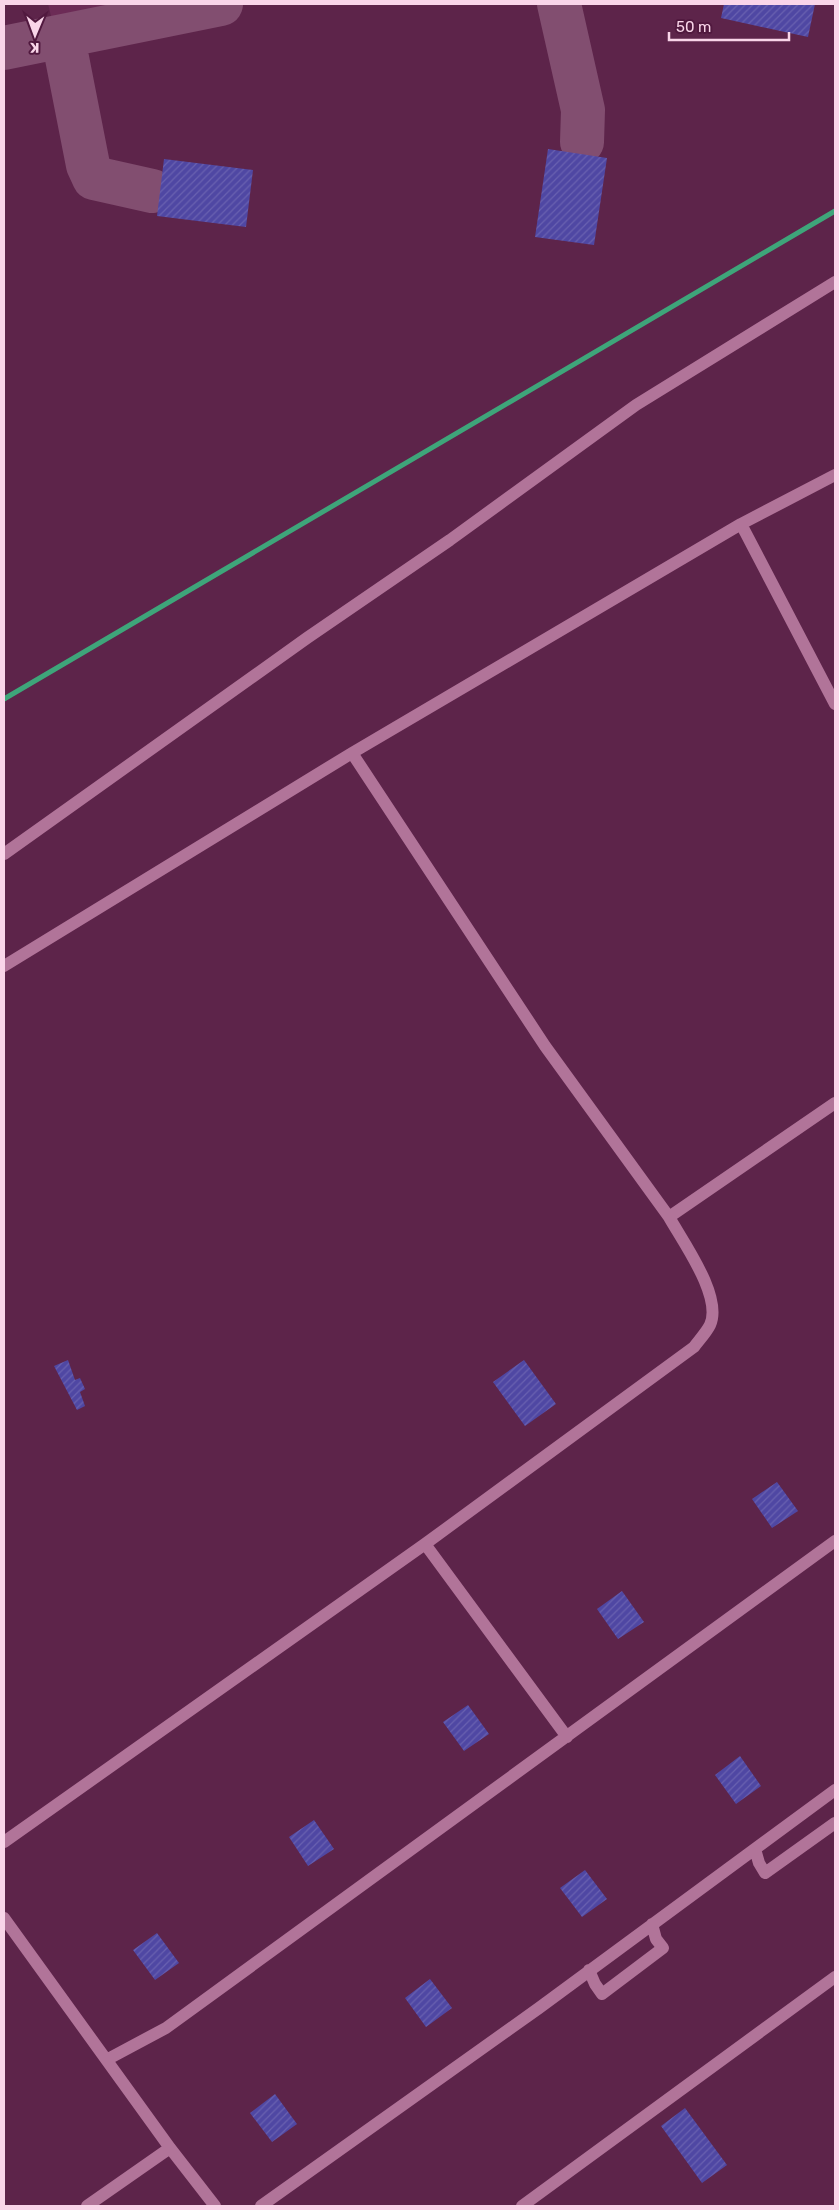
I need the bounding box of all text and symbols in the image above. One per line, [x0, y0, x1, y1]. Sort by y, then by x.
north arrow [10, 10, 60, 60]
scale bar [669, 10, 789, 42]
text: 50 m [676, 18, 711, 36]
text: K [29, 39, 40, 56]

